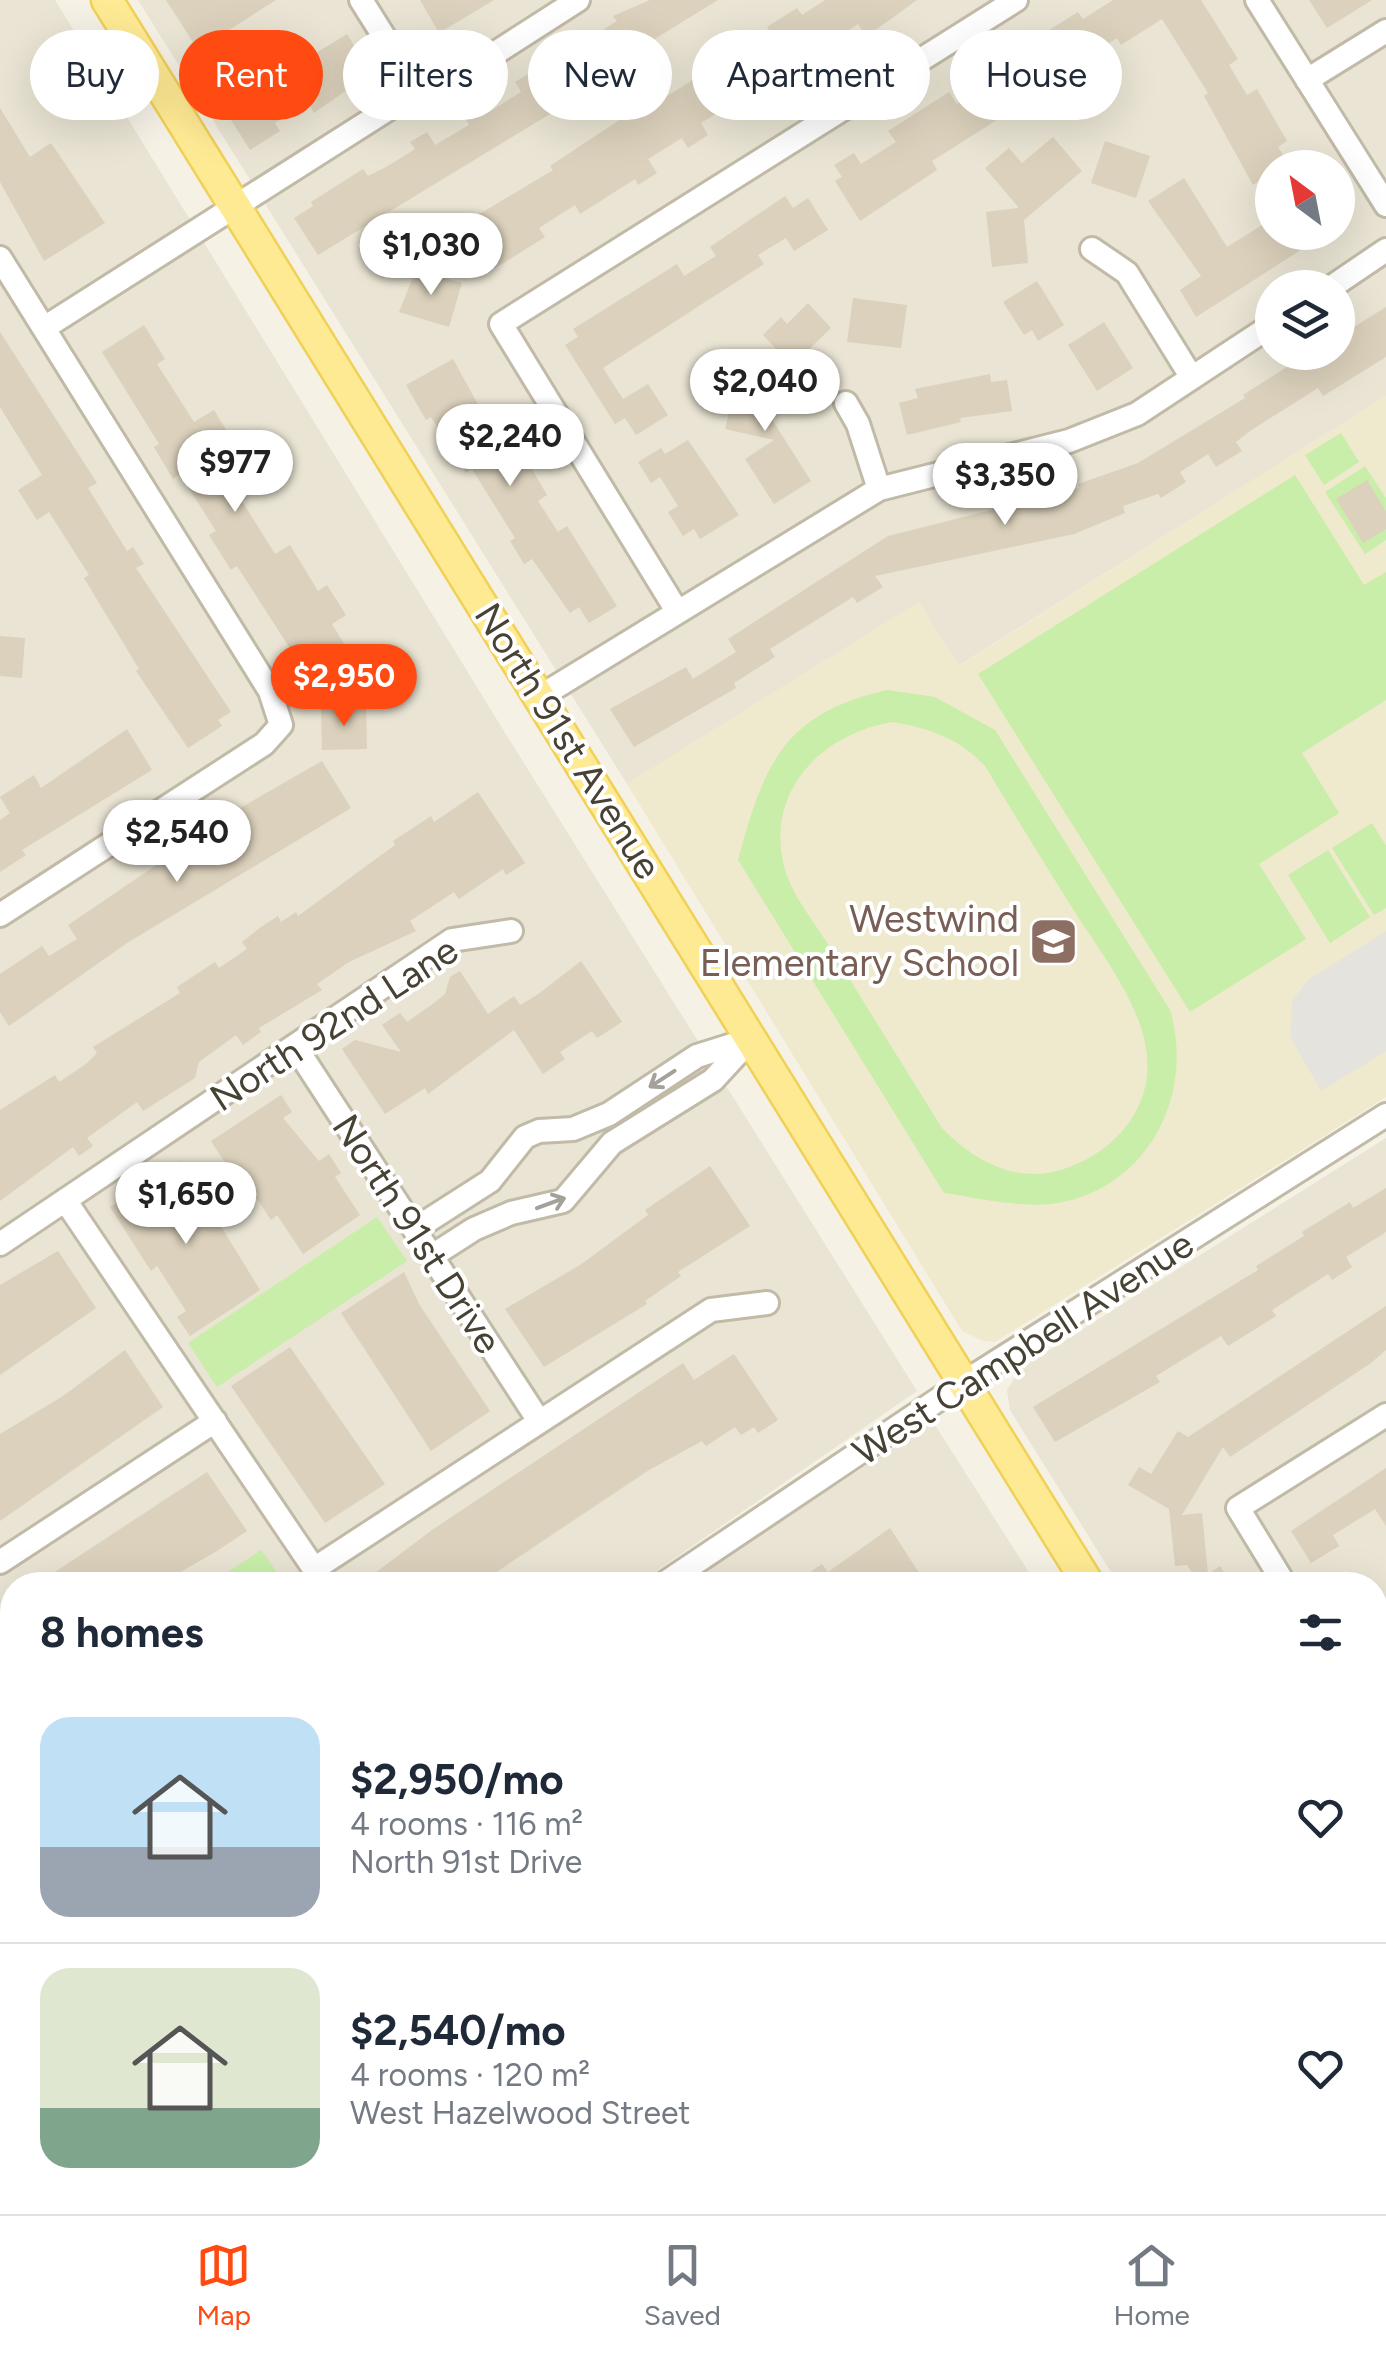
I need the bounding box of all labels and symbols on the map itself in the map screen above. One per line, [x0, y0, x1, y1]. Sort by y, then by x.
north arrow [1255, 150, 1355, 250]
pin: $1,030 [350, 213, 512, 298]
pin: $2,040 [684, 349, 846, 434]
pin: $2,240 [429, 404, 591, 489]
pin: $977 [176, 430, 294, 515]
pin: $3,350 [924, 443, 1086, 528]
street label: North 91st Avenue [465, 595, 671, 887]
pin: $2,950 [263, 644, 425, 729]
pin: $2,540 [96, 800, 258, 885]
place label: Westwind Elementary School [700, 896, 1019, 986]
school or university icon: Westwind Elementary School [1028, 915, 1080, 967]
street label: North 92nd Lane [202, 927, 466, 1121]
one-way arrow [649, 1068, 677, 1089]
street label: North 91st Drive [323, 1106, 511, 1362]
pin: $1,650 [105, 1162, 267, 1247]
one-way arrow [535, 1193, 566, 1211]
street label: West Campbell Avenue [844, 1221, 1202, 1475]

